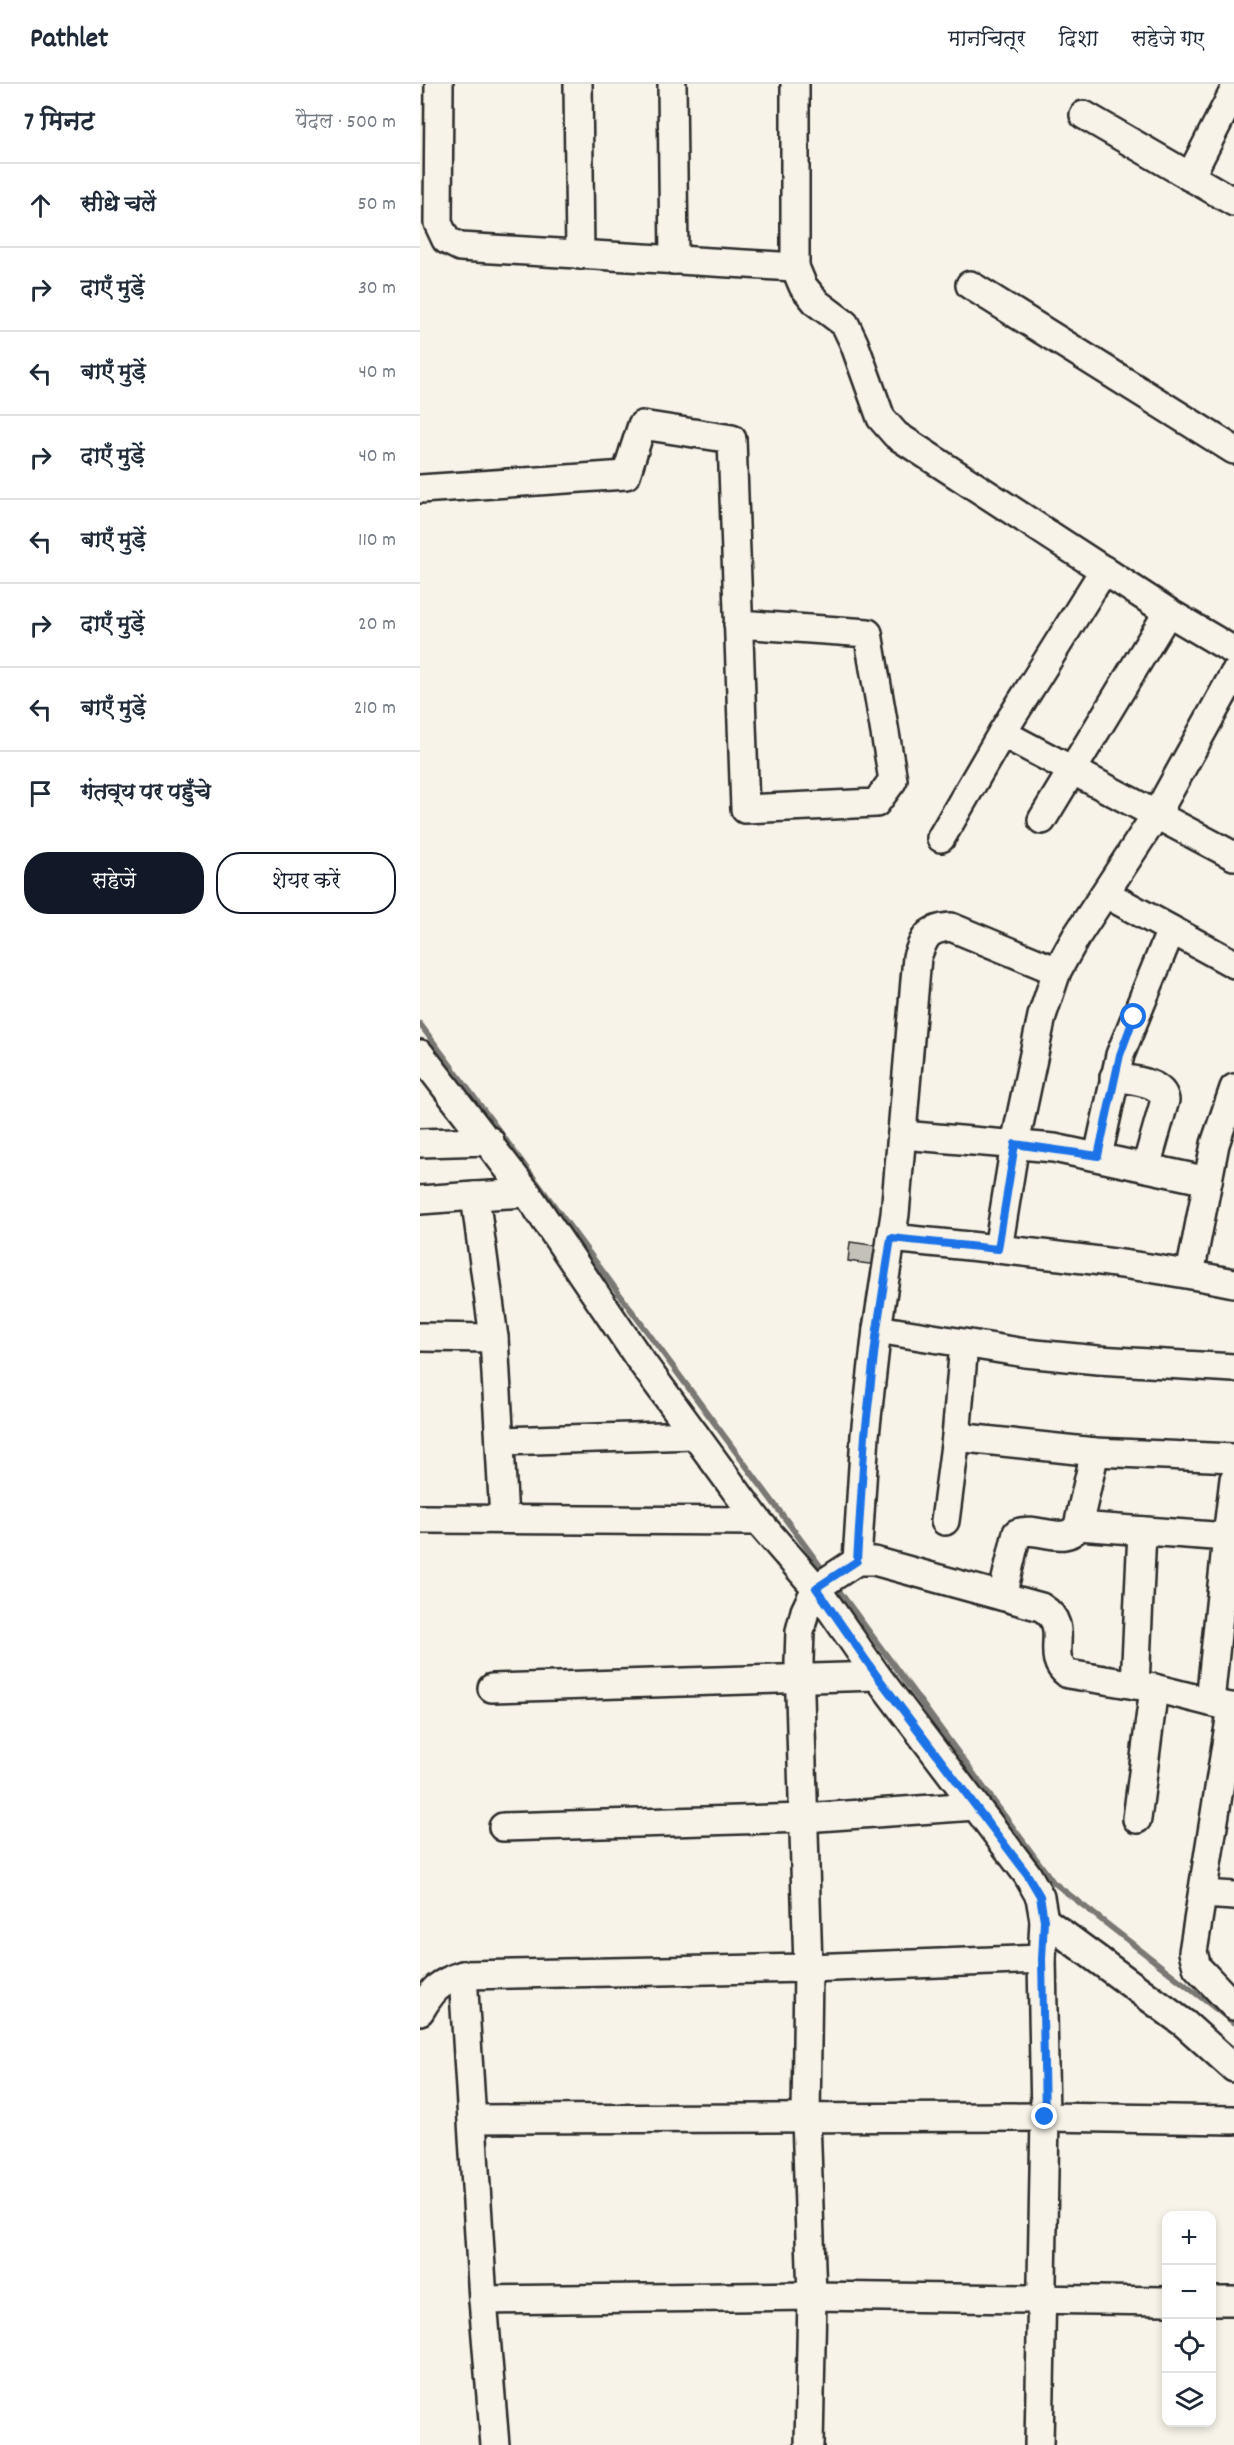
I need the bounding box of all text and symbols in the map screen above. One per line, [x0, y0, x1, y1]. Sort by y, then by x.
text: Pathlet [30, 21, 108, 61]
text: मानचित्र [948, 26, 1025, 56]
text: दिशा [1058, 26, 1098, 56]
text: सहेजे गए [1131, 26, 1204, 56]
text: 7 मिनट [24, 105, 95, 142]
text: पैदल · 500 m [296, 109, 396, 137]
icon: ahead [24, 189, 57, 222]
text: सीधे चलें [81, 190, 156, 221]
text: 50 m [358, 191, 396, 219]
icon: right [24, 273, 57, 306]
text: दाएँ मुड़ें [81, 274, 145, 305]
text: 30 m [358, 275, 396, 303]
icon: left [24, 357, 57, 390]
text: बाएँ मुड़ें [81, 358, 146, 389]
text: 40 m [358, 359, 396, 387]
icon: right [24, 441, 57, 474]
text: दाएँ मुड़ें [81, 442, 145, 473]
text: 40 m [358, 443, 396, 471]
icon: left [24, 525, 57, 558]
text: बाएँ मुड़ें [81, 526, 146, 557]
text: 110 m [358, 527, 396, 555]
icon: right [24, 609, 57, 642]
text: दाएँ मुड़ें [81, 610, 145, 641]
text: 20 m [358, 611, 396, 639]
icon: left [24, 693, 57, 726]
text: बाएँ मुड़ें [81, 694, 146, 725]
text: 210 m [354, 695, 396, 723]
icon: arrive [24, 777, 57, 810]
text: गंतव्य पर पहुँचे [81, 778, 211, 809]
button: सहेजें [24, 852, 204, 914]
button: शेयर करें [216, 852, 396, 914]
route start [1120, 1003, 1146, 1029]
route end [1031, 2103, 1057, 2129]
map controls [1162, 2211, 1216, 2427]
button: + [1162, 2211, 1216, 2265]
button: − [1162, 2265, 1216, 2319]
button: locate [1162, 2319, 1216, 2373]
button: layers [1162, 2373, 1216, 2427]

